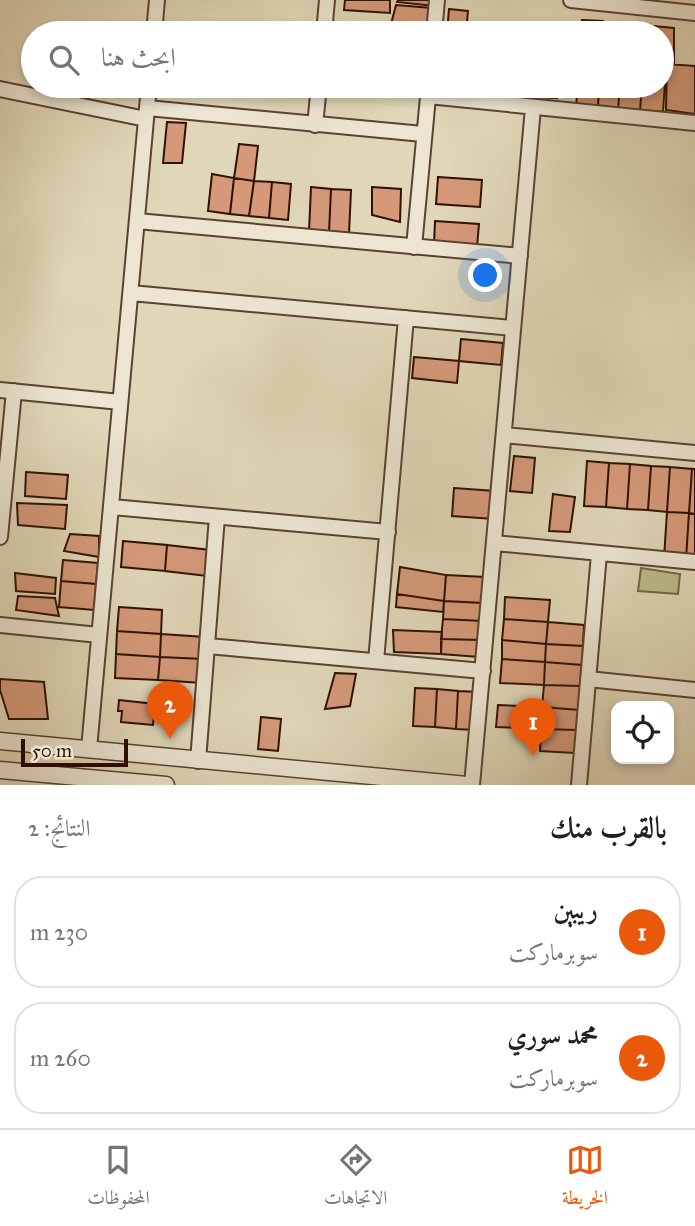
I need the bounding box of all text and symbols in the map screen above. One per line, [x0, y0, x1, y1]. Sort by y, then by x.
search box [21, 21, 674, 98]
icon: search [45, 41, 83, 79]
text: ابحث هنا [101, 41, 176, 73]
your location [468, 258, 502, 292]
pin: 2 [147, 681, 193, 739]
pin: 1 [510, 698, 556, 756]
map controls [611, 701, 674, 764]
button: locate [611, 701, 674, 764]
scale bar [21, 736, 128, 768]
text: 50 m [32, 739, 72, 762]
text: بالقرب منك [550, 810, 667, 846]
text: النتائج: 2 [28, 814, 90, 842]
text: ريبين [554, 893, 598, 925]
text: 230 m [30, 918, 88, 946]
text: 1 [637, 918, 647, 946]
text: سوبرماركت [509, 938, 598, 966]
text: محمد سوري [507, 1019, 598, 1051]
text: 260 m [30, 1044, 91, 1072]
text: 2 [636, 1044, 648, 1072]
text: سوبرماركت [509, 1064, 598, 1092]
tab: المحفوظات [87, 1141, 150, 1216]
tab: الاتجاهات [324, 1141, 387, 1216]
tab: الخريطة [562, 1141, 608, 1216]

